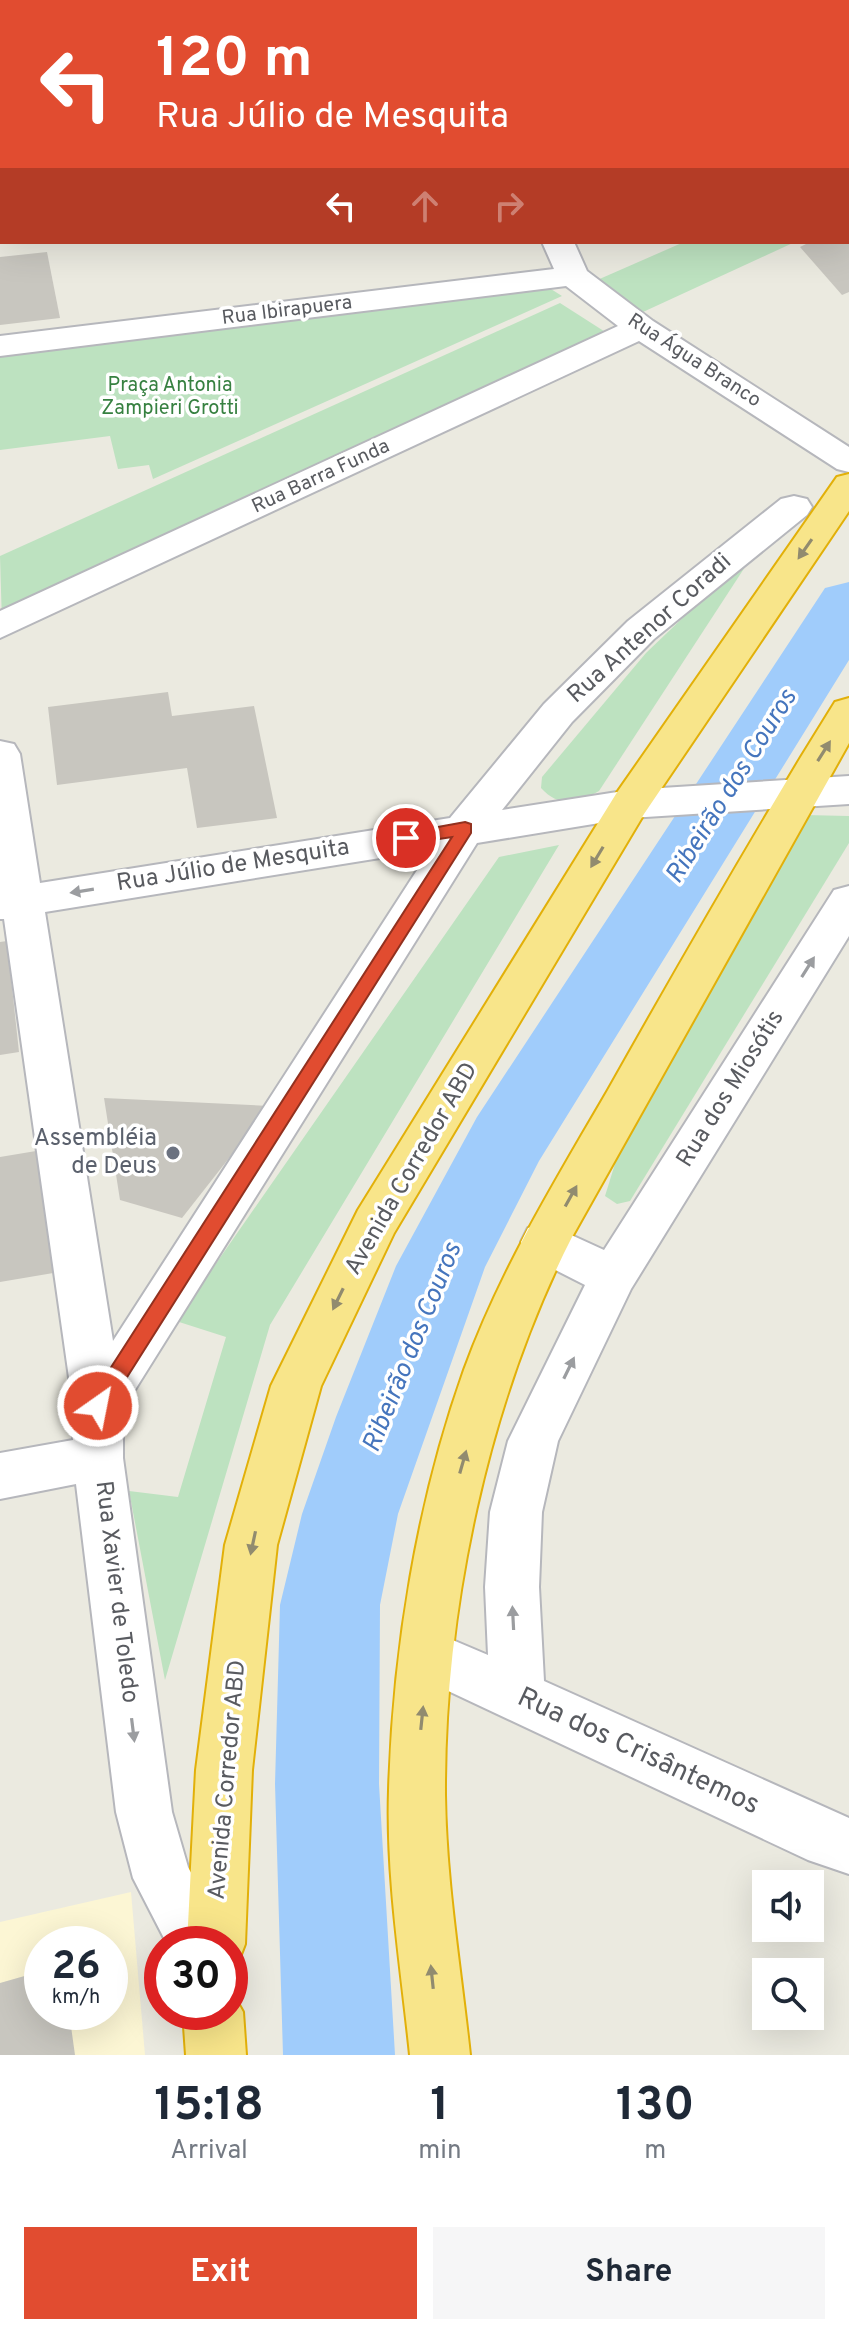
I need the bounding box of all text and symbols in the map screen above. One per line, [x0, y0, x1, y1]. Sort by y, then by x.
text: 120 m [156, 26, 313, 96]
icon: left [24, 32, 128, 136]
text: Rua Júlio de Mesquita [156, 95, 509, 141]
icon: left [319, 184, 363, 228]
icon: ahead [403, 184, 447, 228]
icon: right [487, 184, 531, 228]
street label: Rua Ibirapuera [220, 290, 354, 332]
street label: Rua Água Branco [622, 306, 767, 414]
park label: Praça Antonia Zampieri Grotti [101, 373, 239, 422]
street label: Rua Barra Funda [248, 434, 394, 520]
one-way arrow [798, 539, 813, 560]
street label: Rua Antenor Coradi [562, 547, 738, 711]
water label: Ribeirão dos Couros [659, 683, 806, 890]
one-way arrow [817, 740, 831, 762]
pin [372, 804, 440, 872]
icon: arrive [384, 816, 428, 860]
street label: Rua Júlio de Mesquita [114, 833, 352, 899]
one-way arrow [590, 846, 604, 868]
one-way arrow [70, 885, 95, 898]
one-way arrow [800, 956, 814, 978]
street label: Rua dos Miosótis [671, 1005, 791, 1173]
street label: Avenida Corredor ABD [339, 1057, 485, 1281]
place label: Assembléia de Deus [34, 1124, 157, 1182]
marker: Assembléia de Deus [164, 1144, 182, 1162]
one-way arrow [564, 1185, 578, 1207]
water label: Ribeirão dos Couros [356, 1237, 471, 1458]
one-way arrow [331, 1287, 345, 1311]
one-way arrow [562, 1357, 575, 1380]
position arrow [56, 1364, 140, 1448]
one-way arrow [457, 1449, 470, 1473]
street label: Rua Xavier de Toledo [87, 1479, 145, 1705]
one-way arrow [246, 1531, 258, 1556]
one-way arrow [507, 1605, 520, 1630]
street label: Avenida Corredor ABD [203, 1659, 253, 1901]
street label: Rua dos Crisântemos [511, 1680, 765, 1824]
one-way arrow [416, 1705, 429, 1730]
one-way arrow [127, 1718, 140, 1743]
map controls [752, 1870, 824, 2030]
button: sound [752, 1870, 824, 1942]
speed limit sign: 30 [144, 1926, 248, 2030]
text: 26 [51, 1943, 101, 1993]
button: search [752, 1958, 824, 2030]
one-way arrow [426, 1964, 439, 1989]
text: km/h [52, 1985, 100, 2011]
text: 15:18 [154, 2077, 264, 2137]
text: 1 [430, 2077, 449, 2137]
text: 130 [616, 2077, 695, 2137]
text: Arrival [170, 2135, 248, 2168]
text: min [418, 2135, 462, 2168]
text: m [644, 2135, 666, 2168]
button: Exit [24, 2227, 417, 2319]
button: Share [433, 2227, 825, 2319]

